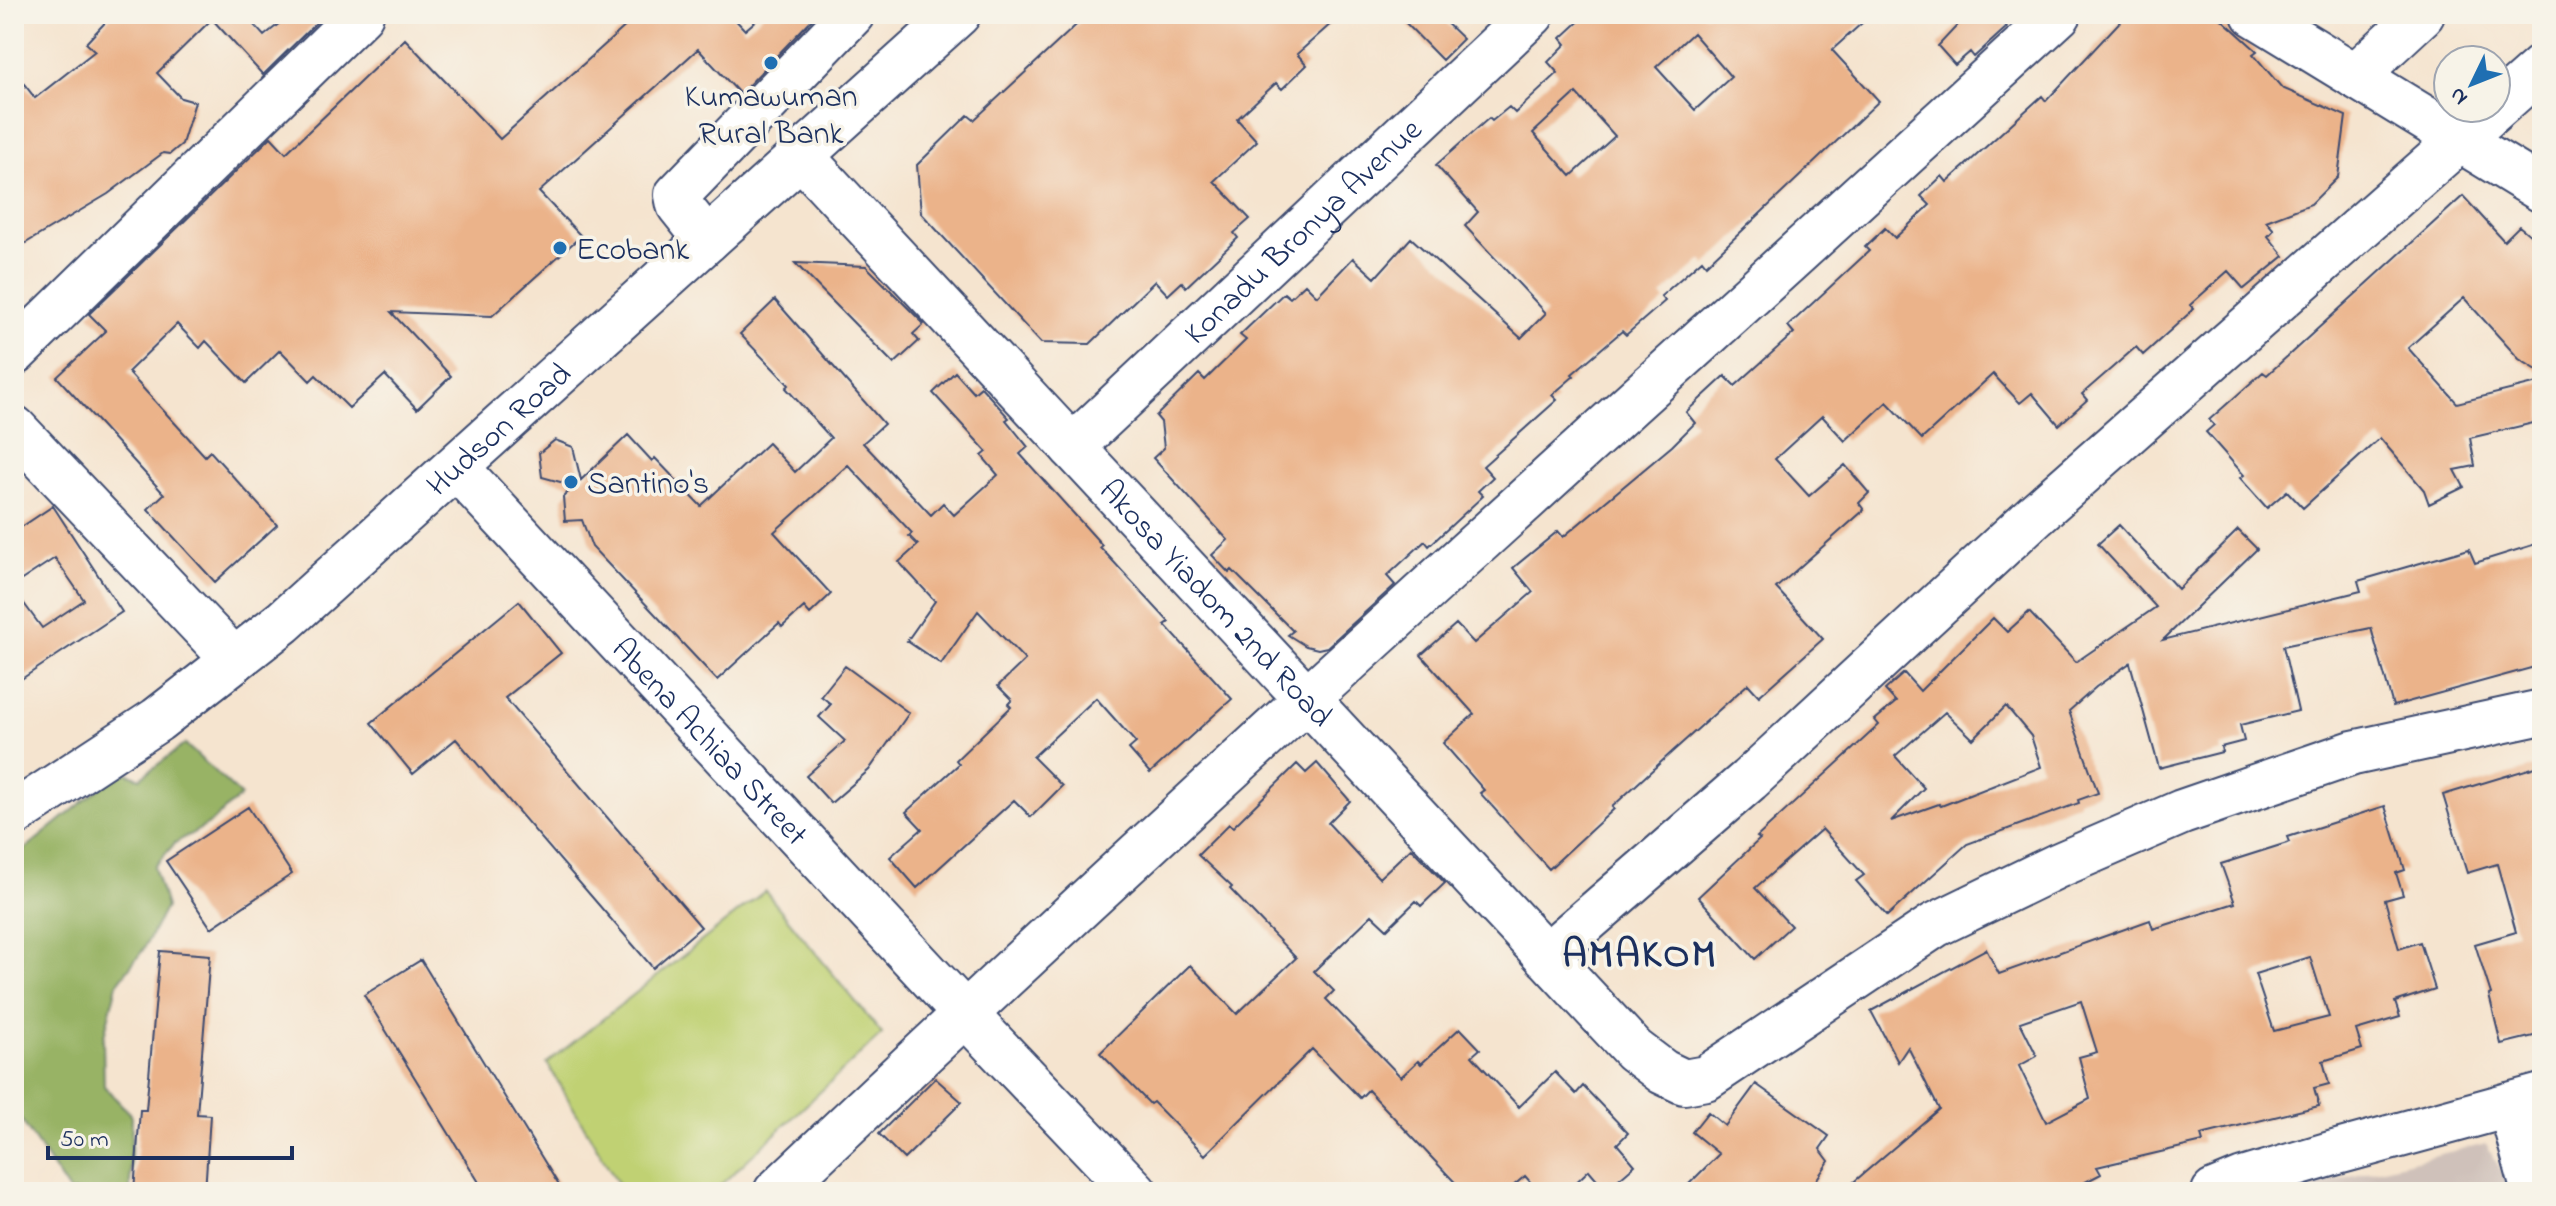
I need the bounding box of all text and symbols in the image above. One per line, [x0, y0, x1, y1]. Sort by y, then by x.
north arrow [2432, 44, 2512, 124]
marker: Kumawuman Rural Bank [762, 54, 780, 72]
place label: Kumawuman Rural Bank [685, 75, 857, 159]
text: N [2443, 79, 2476, 112]
street label: Konadu Bronya Avenue [1175, 108, 1435, 357]
place label: Ecobank [576, 228, 690, 275]
marker: Ecobank [551, 239, 569, 257]
street label: Hudson Road [417, 353, 583, 509]
place label: Santino's [587, 462, 709, 509]
street label: Akosa Yiadom 2nd Road [1086, 470, 1342, 739]
marker: Santino's [562, 473, 580, 491]
street label: Abena Achiaa Street [599, 628, 818, 858]
district label: AMAKOM [1562, 927, 1718, 986]
scale bar [48, 1110, 292, 1160]
text: 50 m [60, 1123, 109, 1158]

